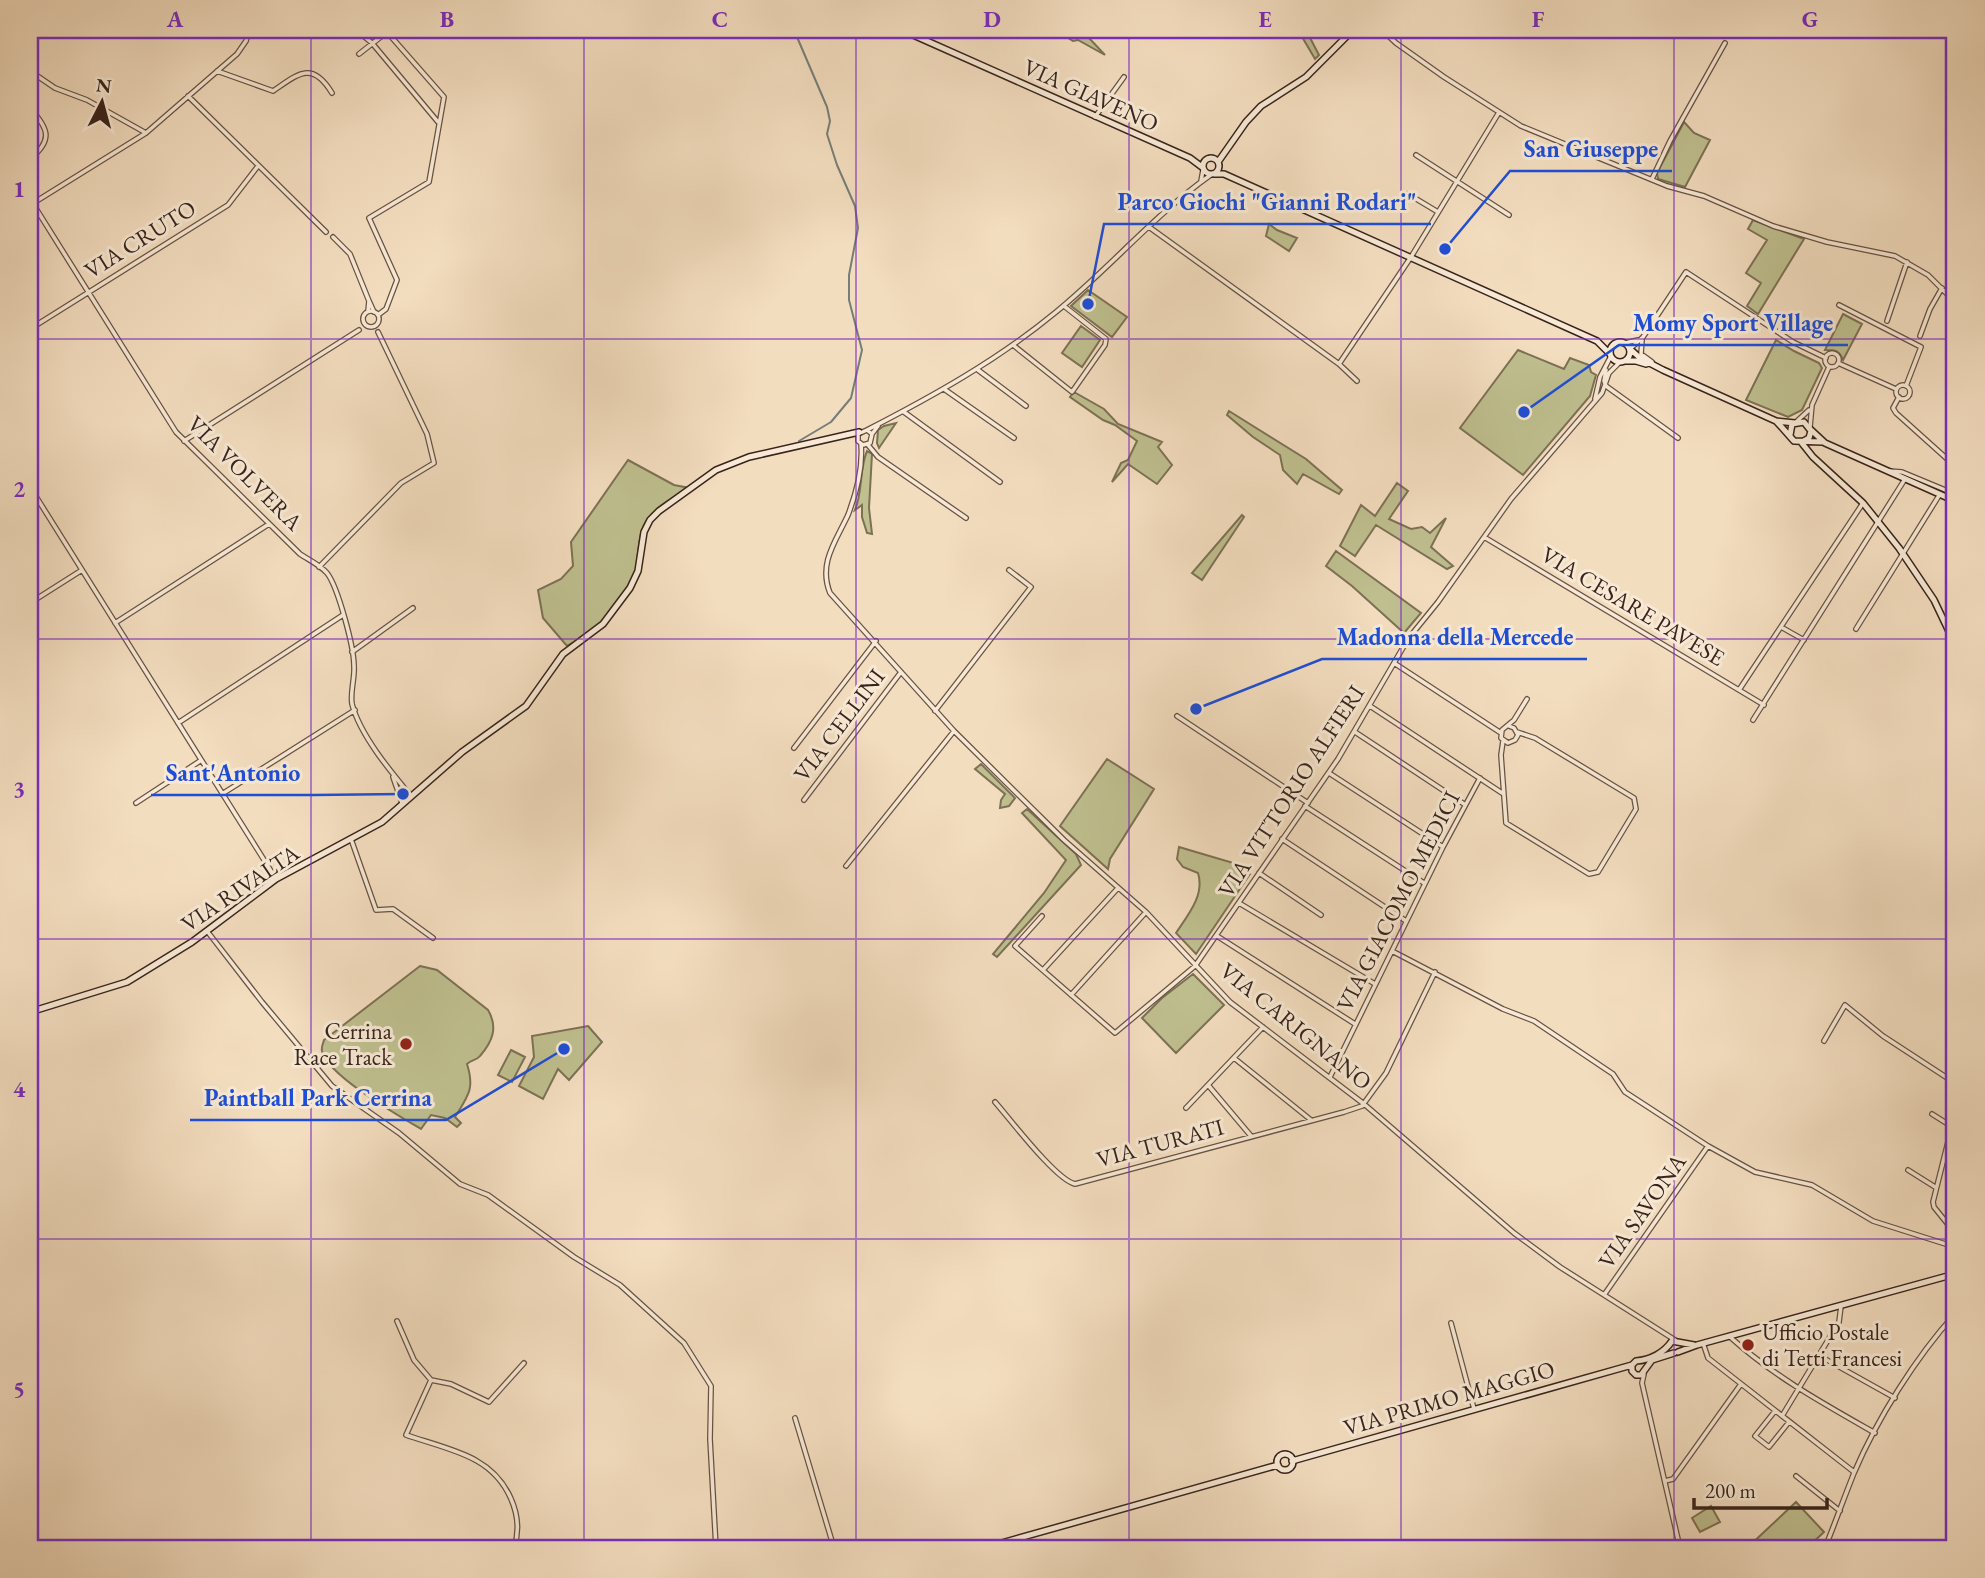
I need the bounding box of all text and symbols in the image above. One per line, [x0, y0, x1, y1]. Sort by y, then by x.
text: A [166, 4, 184, 34]
text: B [440, 4, 454, 34]
text: C [712, 4, 728, 34]
text: D [983, 4, 1001, 34]
text: E [1258, 4, 1272, 34]
text: F [1532, 4, 1545, 34]
text: G [1802, 4, 1818, 34]
street label: VIA GIAVENO [1019, 52, 1163, 138]
north arrow [66, 66, 136, 136]
text: N [95, 72, 113, 99]
callout: San Giuseppe [1510, 126, 1672, 171]
text: San Giuseppe [1524, 133, 1658, 164]
text: 1 [13, 174, 25, 204]
callout: Parco Giochi "Gianni Rodari" [1104, 179, 1431, 224]
text: Parco Giochi "Gianni Rodari" [1118, 186, 1416, 217]
street label: VIA CRUTO [79, 193, 201, 285]
callout: Momy Sport Village [1619, 300, 1848, 345]
text: Momy Sport Village [1633, 307, 1833, 339]
street label: VIA VOLVERA [181, 409, 310, 538]
text: 2 [13, 474, 25, 504]
street label: VIA CESARE PAVESE [1536, 539, 1730, 673]
callout: Madonna della Mercede [1322, 614, 1587, 659]
text: Madonna della Mercede [1337, 621, 1573, 652]
street label: VIA CELLINI [787, 662, 891, 787]
street label: VIA VITTORIO ALFIERI [1211, 679, 1371, 903]
callout: Sant'Antonio [151, 750, 314, 795]
text: Sant'Antonio [166, 757, 300, 788]
text: 3 [13, 774, 25, 804]
street label: VIA GIACOMO MEDICI [1329, 786, 1467, 1016]
street label: VIA RIVALTA [175, 837, 306, 939]
street label: VIA CARIGNANO [1214, 956, 1378, 1096]
place label: Cerrina Race Track [294, 1016, 393, 1072]
marker: Cerrina Race Track [398, 1036, 414, 1052]
text: 4 [13, 1074, 26, 1104]
callout: Paintball Park Cerrina [190, 1075, 446, 1120]
text: Paintball Park Cerrina [204, 1082, 432, 1113]
street label: VIA TURATI [1093, 1112, 1227, 1174]
street label: VIA SAVONA [1591, 1147, 1693, 1274]
place label: Ufficio Postale di Tetti Francesi [1762, 1317, 1903, 1373]
marker: Ufficio Postale di Tetti Francesi [1740, 1337, 1756, 1353]
street label: VIA PRIMO MAGGIO [1340, 1353, 1558, 1443]
text: 5 [13, 1374, 25, 1404]
scale bar [1694, 1466, 1828, 1510]
text: 200 m [1705, 1477, 1756, 1504]

